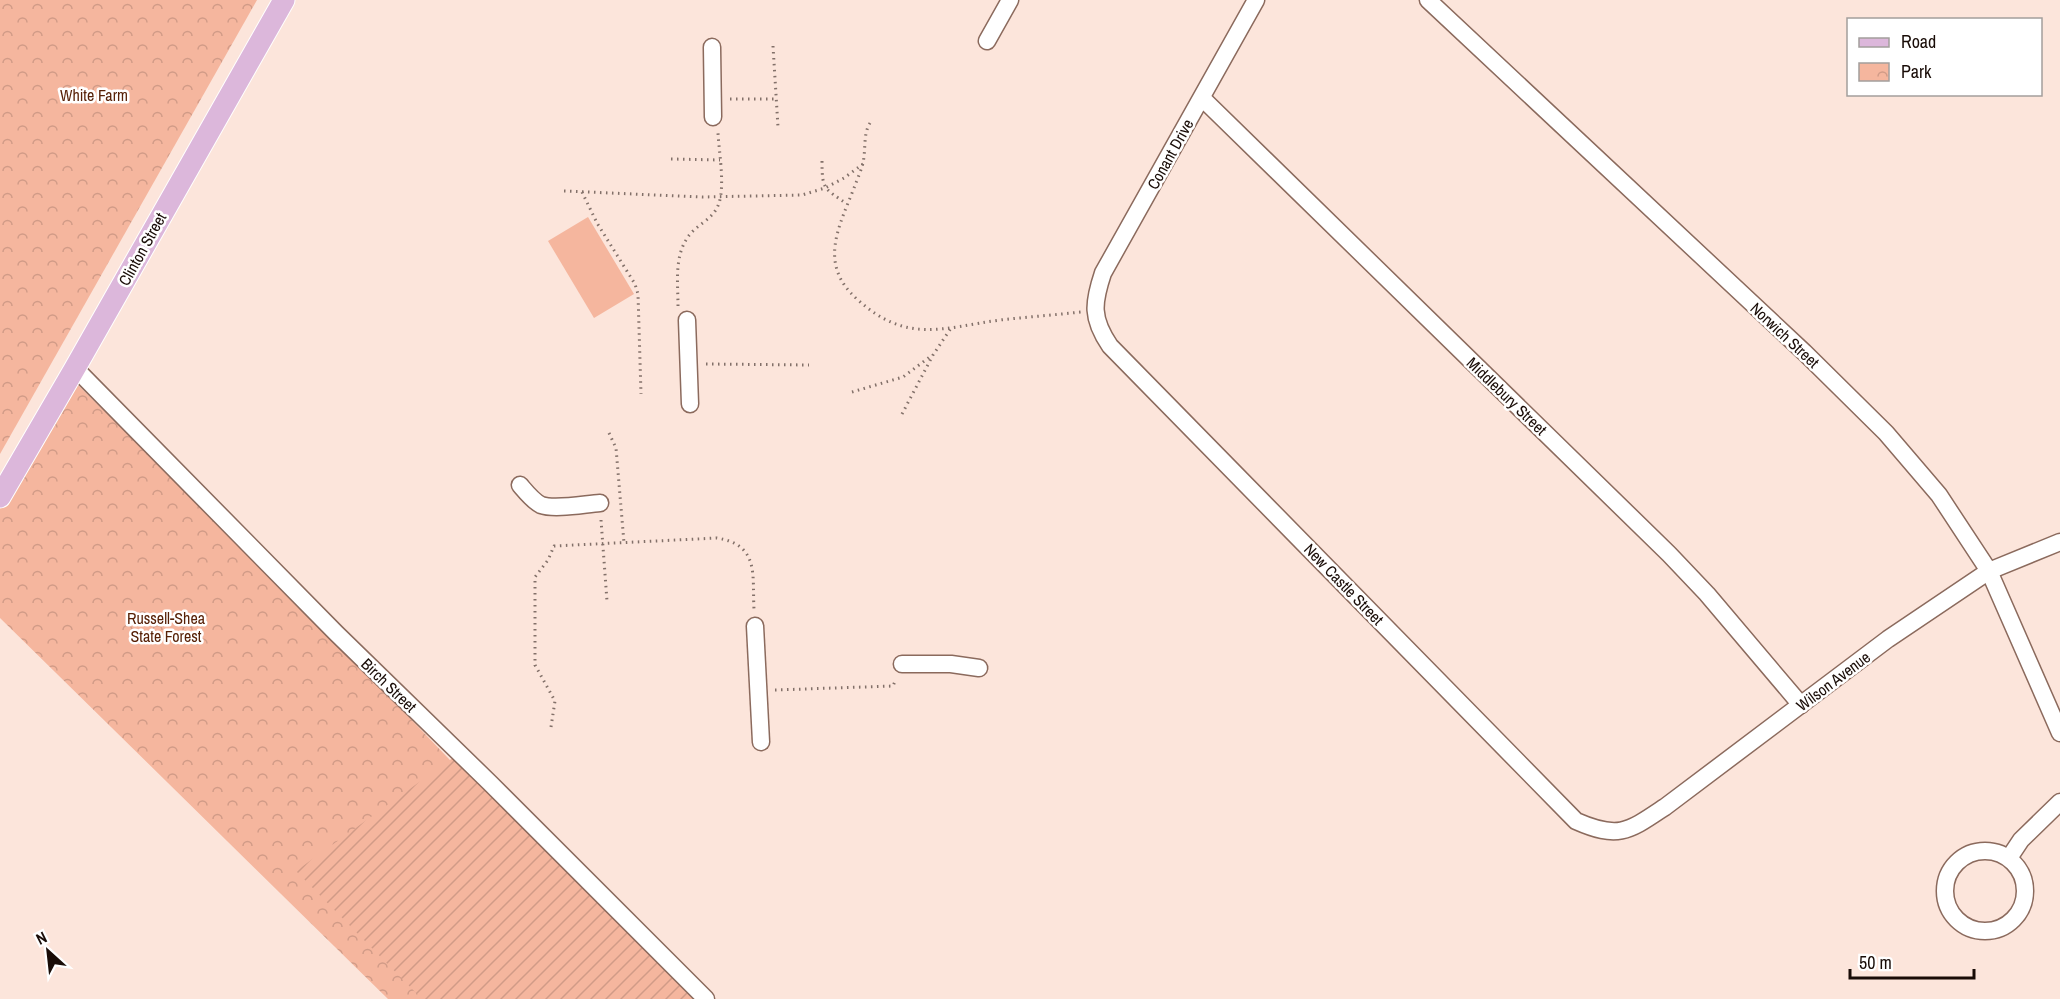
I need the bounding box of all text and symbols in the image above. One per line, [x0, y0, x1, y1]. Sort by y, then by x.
legend [1847, 18, 2042, 96]
text: Road [1901, 29, 1936, 54]
text: Park [1901, 59, 1932, 84]
park label: White Farm [60, 84, 128, 106]
street label: Conant Drive [1142, 115, 1198, 193]
street label: Clinton Street [113, 208, 171, 289]
street label: Norwich Street [1746, 297, 1824, 373]
street label: Middlebury Street [1462, 352, 1552, 440]
street label: New Castle Street [1299, 538, 1389, 630]
park label: Russell-Shea State Forest [127, 607, 206, 647]
street label: Wilson Avenue [1792, 646, 1874, 716]
street label: Birch Street [356, 653, 422, 717]
north arrow [18, 921, 78, 981]
text: N [32, 926, 50, 950]
scale bar [1850, 942, 1974, 980]
text: 50 m [1859, 950, 1892, 975]

